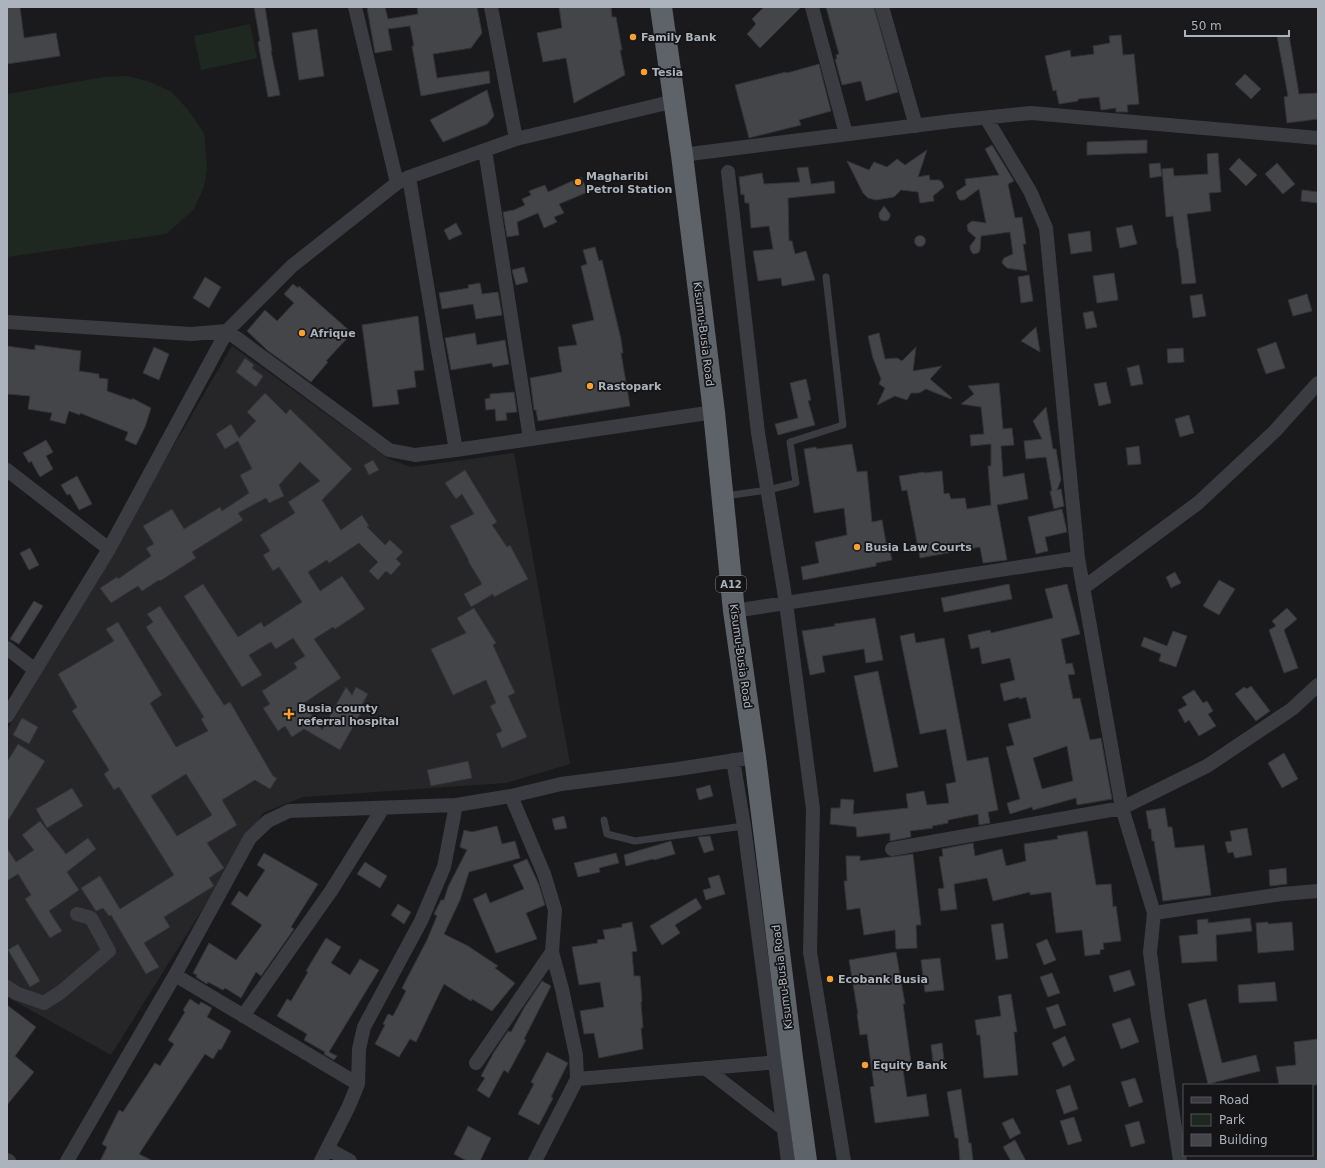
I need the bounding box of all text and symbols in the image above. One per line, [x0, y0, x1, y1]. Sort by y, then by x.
scale bar [1185, 12, 1289, 38]
text: 50 m [1191, 19, 1222, 33]
place label: Family Bank [641, 31, 717, 44]
marker: Family Bank [628, 32, 638, 42]
place label: Tesia [652, 66, 683, 79]
marker: Tesia [639, 67, 649, 77]
place label: Magharibi Petrol Station [586, 170, 672, 196]
marker: Magharibi Petrol Station [573, 177, 583, 187]
street label: Kisumu-Busia Road [691, 281, 716, 387]
place label: Afrique [310, 327, 356, 340]
marker: Afrique [297, 328, 307, 338]
place label: Rastopark [598, 380, 662, 393]
marker: Rastopark [585, 381, 595, 391]
place label: Busia Law Courts [865, 541, 972, 554]
marker: Busia Law Courts [852, 542, 862, 552]
road number: A12 [716, 576, 746, 592]
street label: Kisumu-Busia Road [727, 603, 754, 709]
place label: Busia county referral hospital [298, 702, 399, 728]
marker: Busia county referral hospital [283, 708, 295, 720]
street label: Kisumu-Busia Road [770, 924, 795, 1030]
place label: Ecobank Busia [838, 973, 928, 986]
marker: Ecobank Busia [825, 974, 835, 984]
place label: Equity Bank [873, 1059, 948, 1072]
marker: Equity Bank [860, 1060, 870, 1070]
legend [1183, 1084, 1313, 1156]
text: Road [1219, 1093, 1249, 1107]
text: Park [1219, 1113, 1245, 1127]
text: Building [1219, 1133, 1268, 1147]

